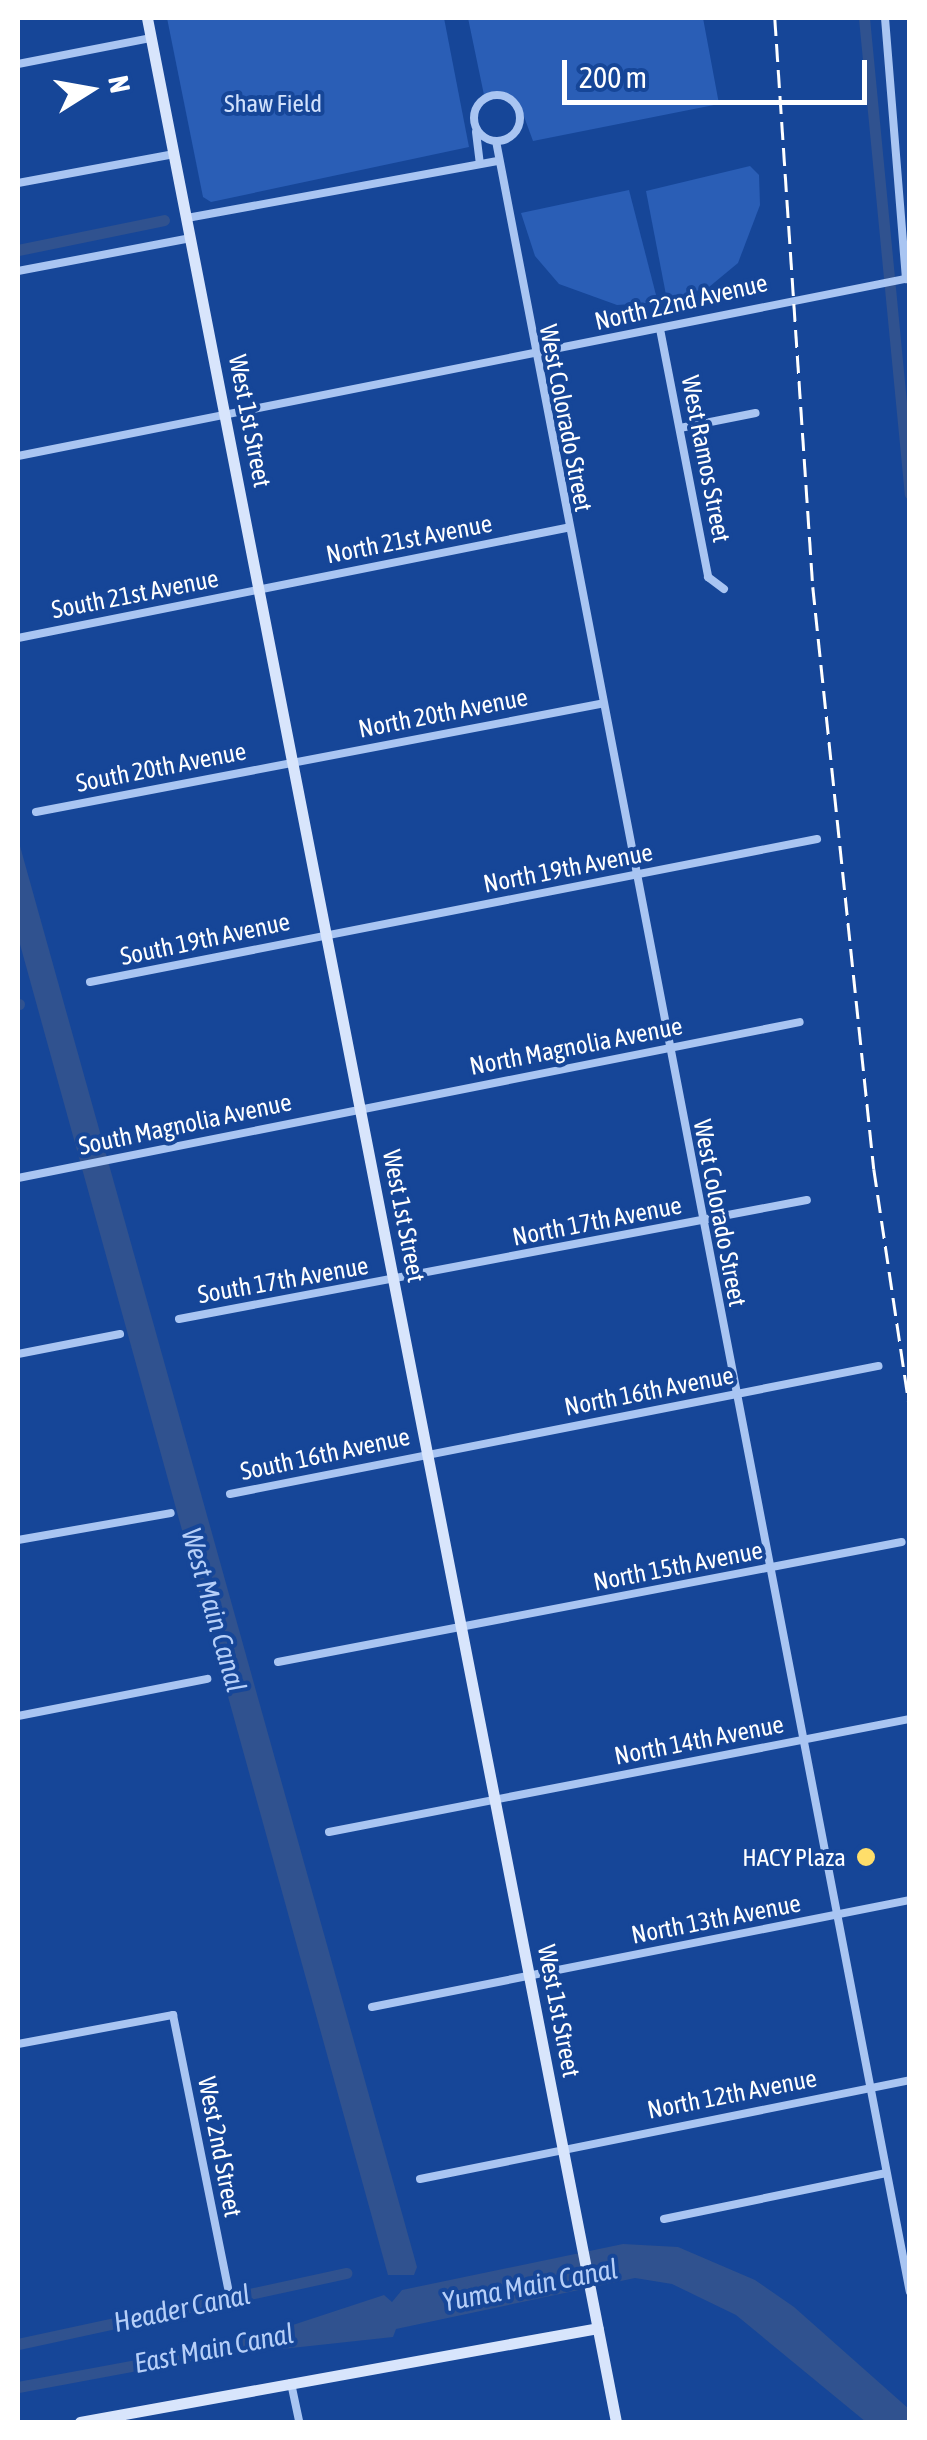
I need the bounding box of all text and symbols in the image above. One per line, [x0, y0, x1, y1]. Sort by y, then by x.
north arrow [40, 40, 140, 140]
scale bar [567, 40, 872, 102]
text: 200 m [579, 60, 647, 94]
text: N [102, 73, 137, 95]
park label: Shaw Field [224, 88, 322, 118]
street label: North 22nd Avenue [592, 268, 770, 336]
street label: West Colorado Street [533, 322, 599, 514]
street label: West 1st Street [222, 352, 278, 490]
street label: West Ramos Street [675, 373, 737, 545]
street label: North 21st Avenue [323, 508, 495, 570]
street label: South 21st Avenue [49, 563, 221, 625]
street label: North 20th Avenue [356, 682, 530, 744]
street label: South 20th Avenue [73, 736, 249, 798]
street label: North 19th Avenue [481, 837, 655, 899]
street label: South 19th Avenue [118, 906, 292, 972]
street label: North Magnolia Avenue [467, 1011, 685, 1081]
street label: South Magnolia Avenue [76, 1087, 294, 1161]
street label: West Colorado Street [687, 1117, 753, 1309]
street label: West 1st Street [376, 1147, 432, 1285]
street label: North 17th Avenue [510, 1190, 684, 1252]
street label: South 17th Avenue [195, 1250, 371, 1310]
street label: North 16th Avenue [562, 1360, 736, 1422]
street label: South 16th Avenue [238, 1421, 412, 1487]
water label: West Main Canal [175, 1524, 253, 1696]
street label: North 15th Avenue [591, 1535, 765, 1597]
street label: North 14th Avenue [612, 1709, 786, 1771]
place label: HACY Plaza [742, 1842, 846, 1872]
marker: HACY Plaza [855, 1846, 877, 1868]
street label: North 13th Avenue [629, 1888, 803, 1950]
street label: West 1st Street [531, 1942, 587, 2080]
street label: North 12th Avenue [645, 2063, 819, 2125]
street label: West 2nd Street [192, 2074, 248, 2220]
water label: Yuma Main Canal [439, 2252, 621, 2318]
water label: Header Canal [110, 2277, 254, 2339]
water label: East Main Canal [131, 2316, 297, 2380]

